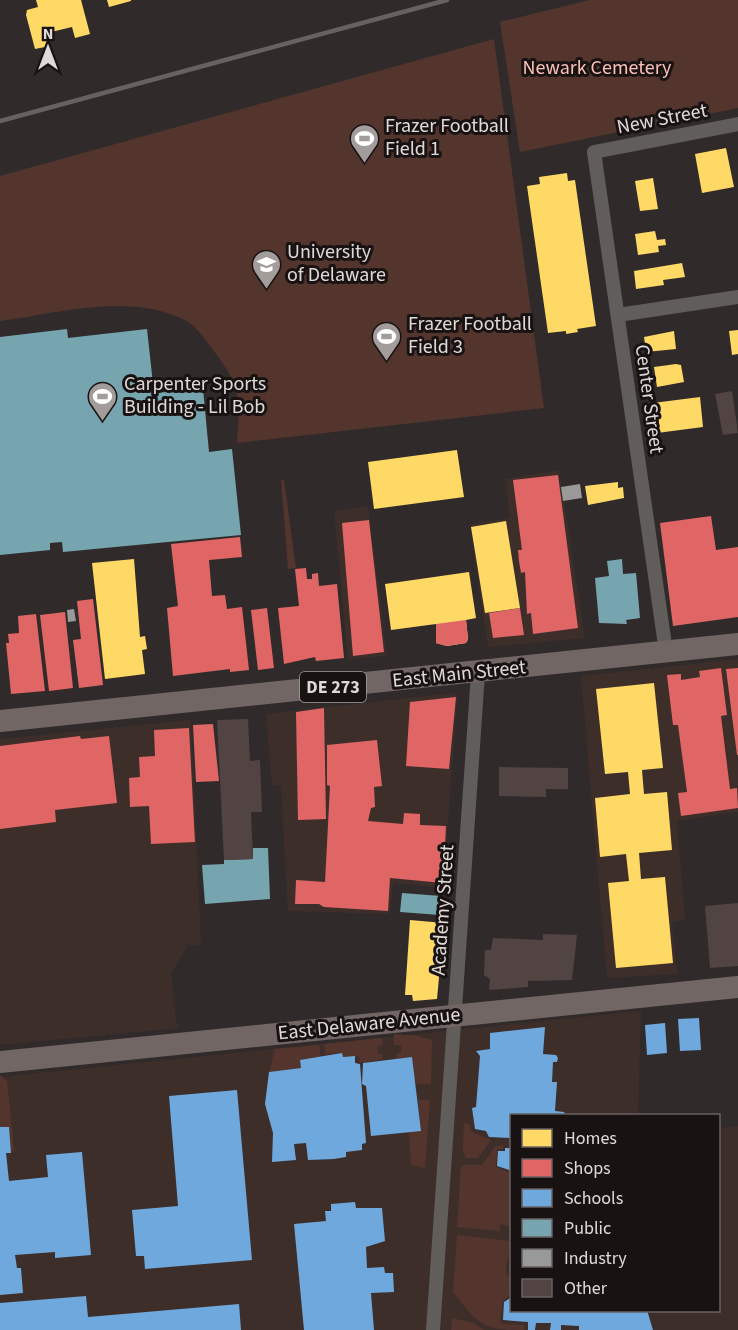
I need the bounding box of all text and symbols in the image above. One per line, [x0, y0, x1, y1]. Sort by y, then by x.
north arrow [18, 18, 78, 78]
text: N [43, 23, 53, 45]
park label: Newark Cemetery [523, 54, 672, 82]
street label: New Street [614, 96, 710, 141]
place label: Frazer Football Field 1 [385, 112, 509, 163]
sports icon: Frazer Football Field 1 [348, 122, 380, 164]
place label: University of Delaware [287, 238, 386, 289]
school or university icon: University of Delaware [250, 248, 282, 290]
place label: Frazer Football Field 3 [408, 310, 532, 361]
sports icon: Frazer Football Field 3 [371, 320, 403, 362]
street label: Center Street [628, 343, 671, 456]
place label: Carpenter Sports Building - Lil Bob [124, 370, 266, 421]
sports icon: Carpenter Sports Building - Lil Bob [87, 380, 119, 422]
street label: East Main Street [391, 653, 527, 695]
road number: DE 273 [300, 672, 366, 702]
street label: Academy Street [424, 843, 462, 976]
street label: East Delaware Avenue [276, 1000, 462, 1048]
legend [510, 1114, 720, 1312]
text: Homes [564, 1126, 617, 1151]
text: Shops [564, 1156, 611, 1181]
text: Schools [564, 1186, 623, 1211]
text: Public [564, 1216, 611, 1241]
text: Industry [564, 1246, 627, 1271]
text: Other [564, 1276, 608, 1301]

